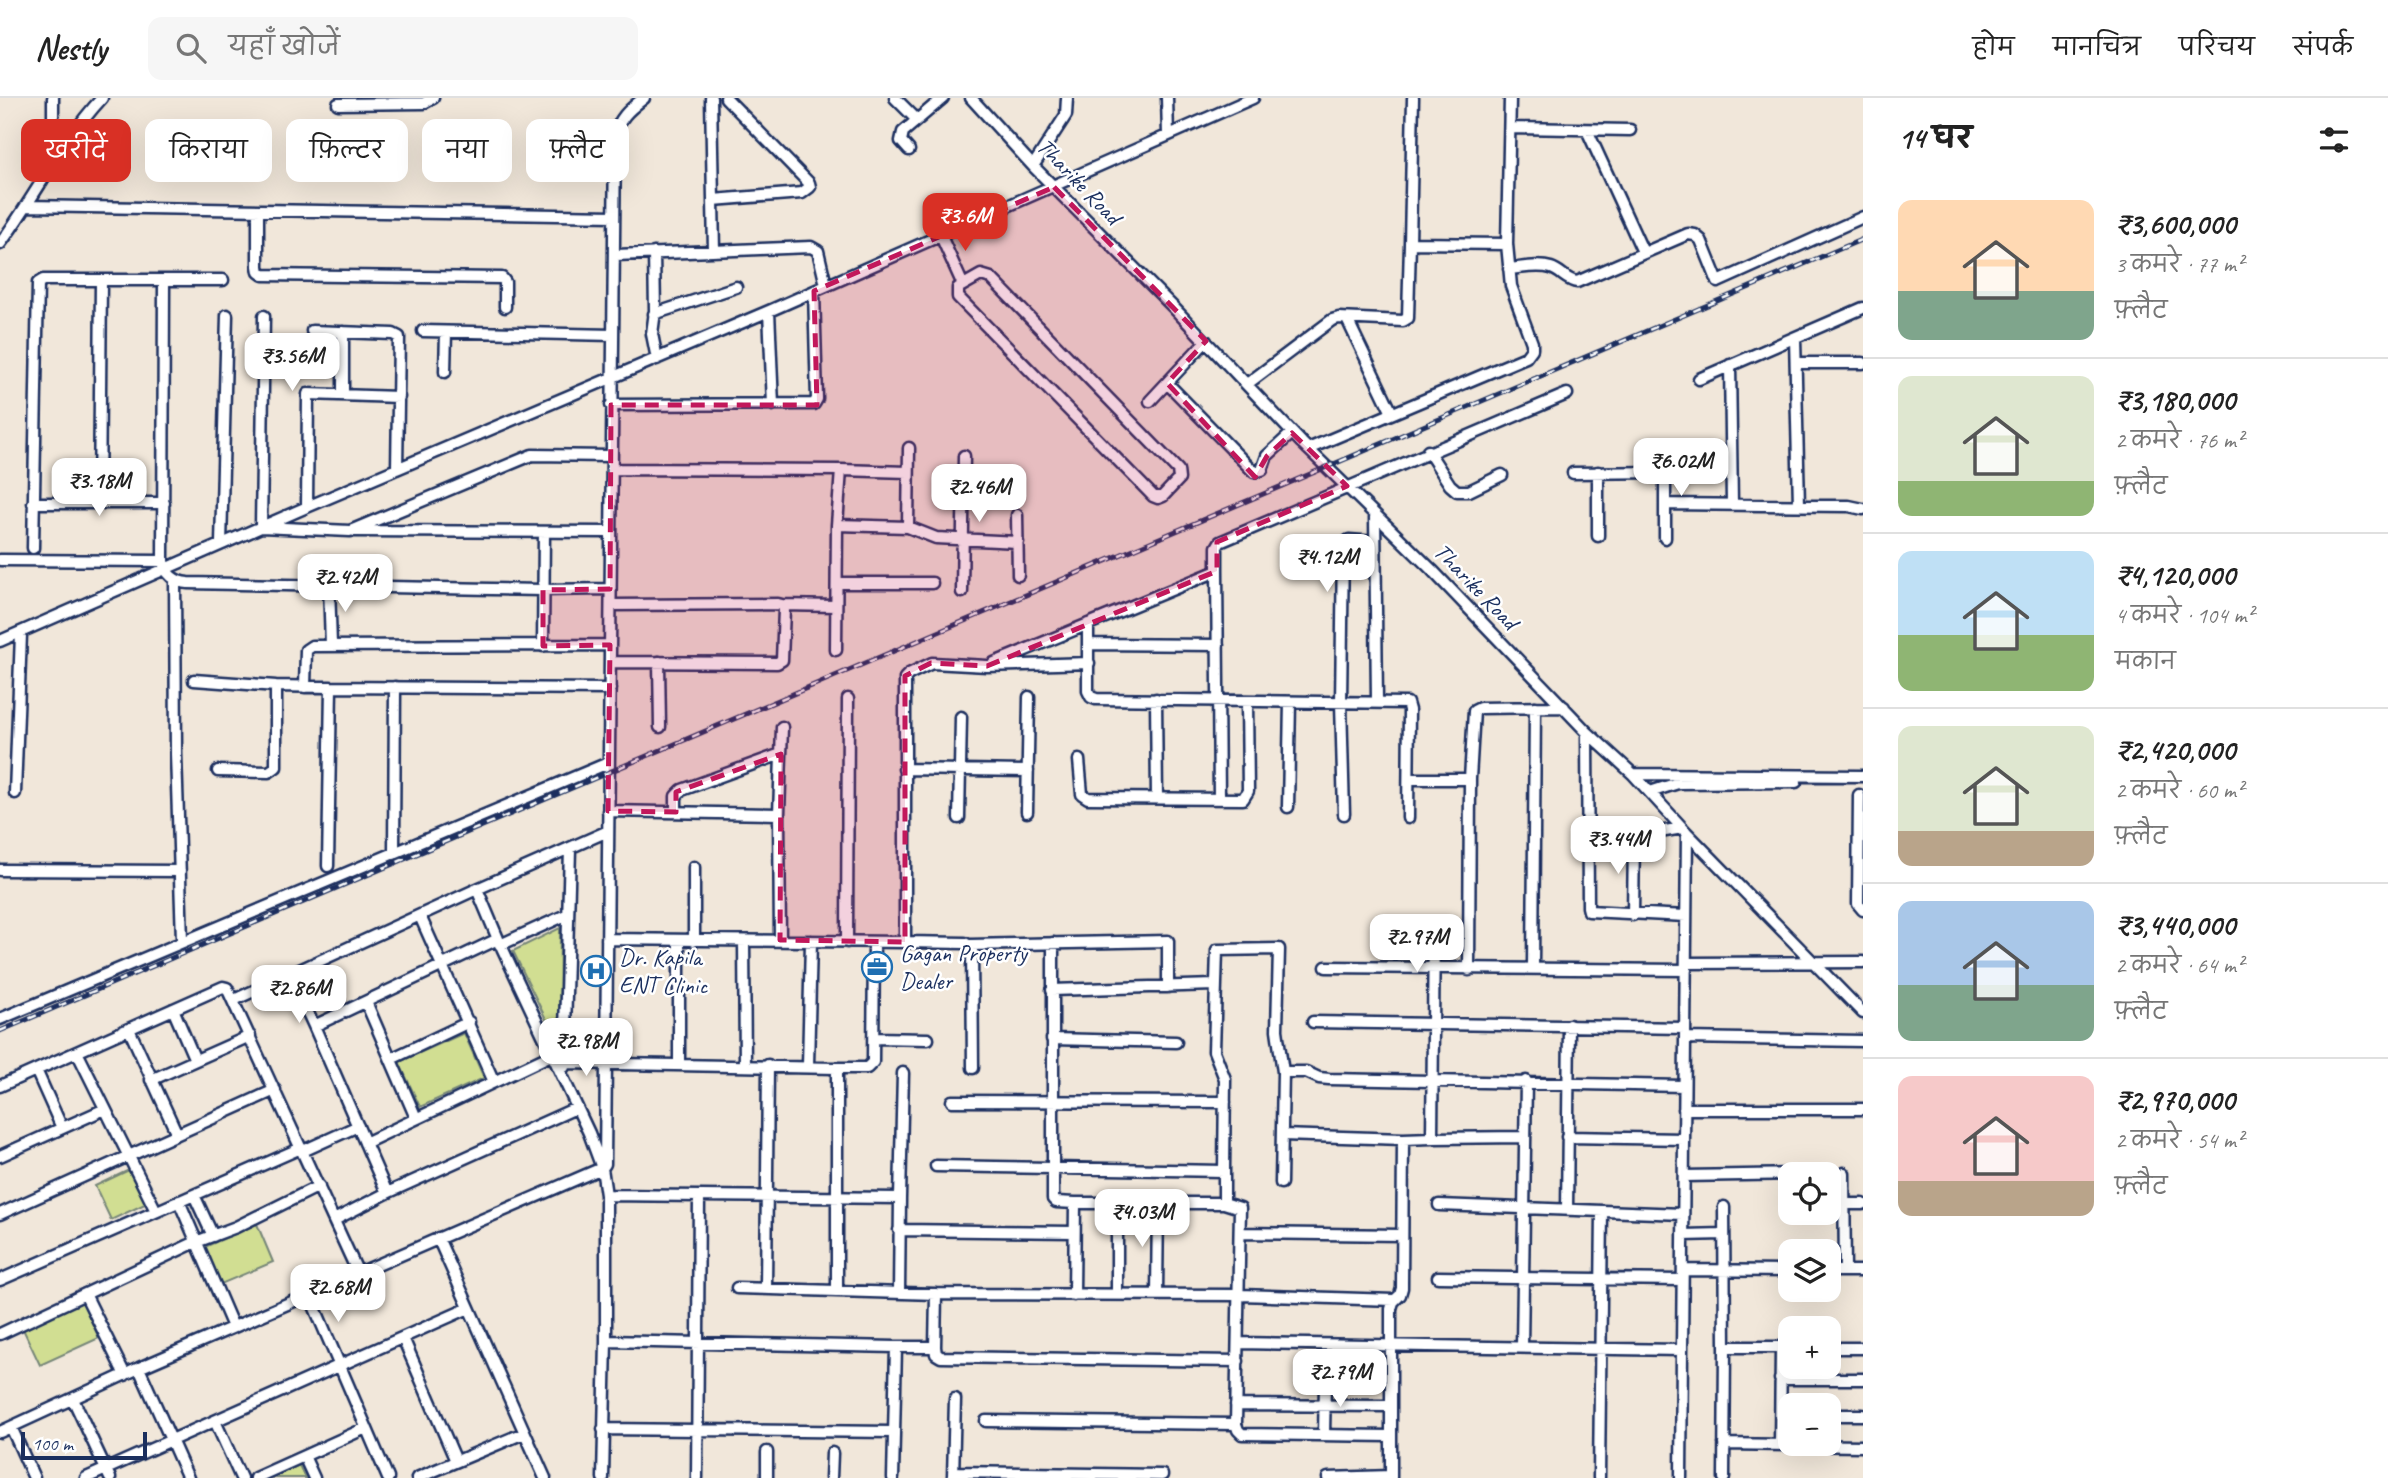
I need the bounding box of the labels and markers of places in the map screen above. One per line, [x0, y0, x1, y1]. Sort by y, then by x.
pin: ₹3.6M [916, 194, 1014, 253]
pin: ₹3.56M [235, 334, 349, 393]
pin: ₹6.02M [1624, 438, 1738, 498]
pin: ₹3.18M [42, 458, 156, 518]
pin: ₹2.46M [922, 464, 1036, 524]
pin: ₹4.12M [1270, 534, 1384, 594]
pin: ₹2.42M [288, 554, 402, 614]
pin: ₹3.44M [1561, 816, 1675, 876]
pin: ₹2.97M [1360, 914, 1474, 974]
place label: Gagan Property Dealer [900, 938, 1029, 996]
place label: Dr. Kapila ENT Clinic [619, 942, 708, 1000]
office icon: Gagan Property Dealer [860, 950, 894, 984]
hospital icon: Dr. Kapila ENT Clinic [579, 954, 613, 988]
pin: ₹2.86M [242, 965, 356, 1025]
pin: ₹2.98M [529, 1018, 643, 1078]
pin: ₹4.03M [1085, 1190, 1199, 1249]
pin: ₹2.68M [281, 1264, 395, 1324]
pin: ₹2.79M [1283, 1350, 1397, 1409]

